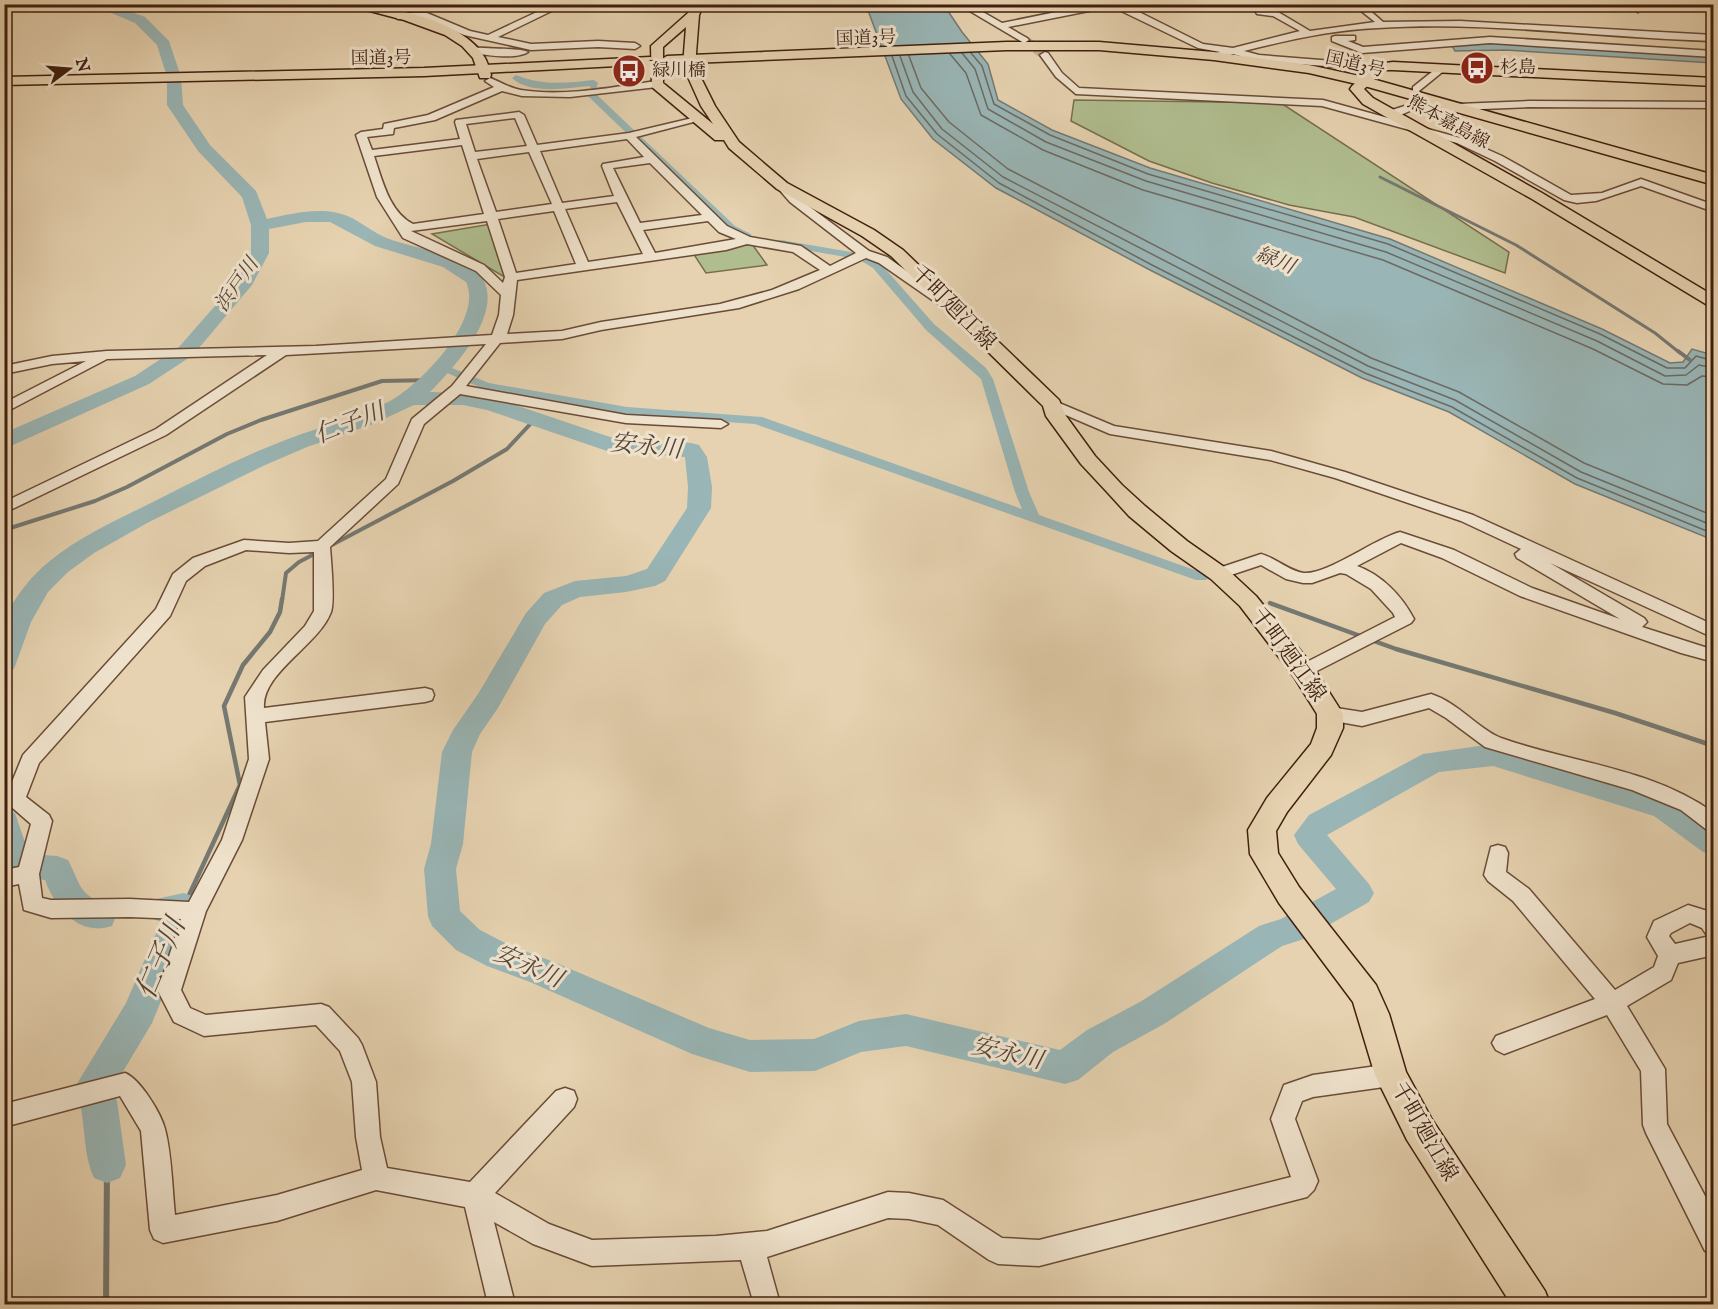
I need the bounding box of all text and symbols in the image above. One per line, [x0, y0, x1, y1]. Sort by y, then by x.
street label: 国道3号 [835, 26, 897, 52]
north arrow [39, 39, 99, 99]
street label: 国道3号 [350, 47, 412, 71]
street label: 国道3号 [1323, 47, 1387, 83]
bus stop icon: 杉島 [1459, 50, 1495, 86]
bus stop icon: 緑川橋 [611, 53, 647, 89]
text: N [70, 55, 93, 75]
place label: 杉島 [1500, 57, 1536, 80]
place label: 緑川橋 [652, 60, 706, 83]
street label: 熊本嘉島線 [1403, 91, 1493, 155]
water label: 緑川 [1252, 242, 1300, 281]
water label: 浜戸川 [210, 252, 266, 317]
street label: 千町廻江線 [904, 259, 1002, 357]
water label: 仁子川 [311, 396, 392, 451]
water label: 安永川 [609, 428, 686, 466]
street label: 千町廻江線 [1244, 602, 1332, 708]
water label: 仁子川 [129, 911, 196, 1005]
water label: 安永川 [489, 938, 570, 997]
water label: 安永川 [968, 1031, 1048, 1078]
street label: 千町廻江線 [1384, 1077, 1464, 1187]

